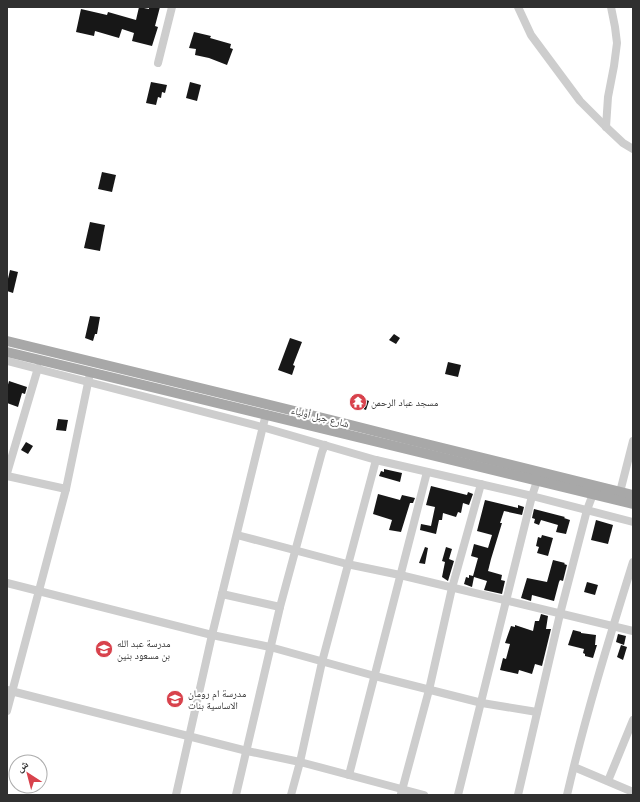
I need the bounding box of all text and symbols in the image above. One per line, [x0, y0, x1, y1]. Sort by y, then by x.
temple icon: مسجد عباد الرحمن [348, 392, 368, 412]
place label: مسجد عباد الرحمن [371, 396, 439, 409]
street label: شارع جبل أولياء [290, 404, 351, 431]
place label: مدرسة عبد الله بن مسعود بنين [117, 637, 171, 662]
school or university icon: مدرسة عبد الله بن مسعود بنين [94, 639, 114, 659]
place label: مدرسة ام رومان الاساسية بنات [188, 687, 247, 712]
school or university icon: مدرسة ام رومان الاساسية بنات [165, 689, 185, 709]
north arrow [8, 754, 48, 794]
text: ش [13, 757, 32, 776]

